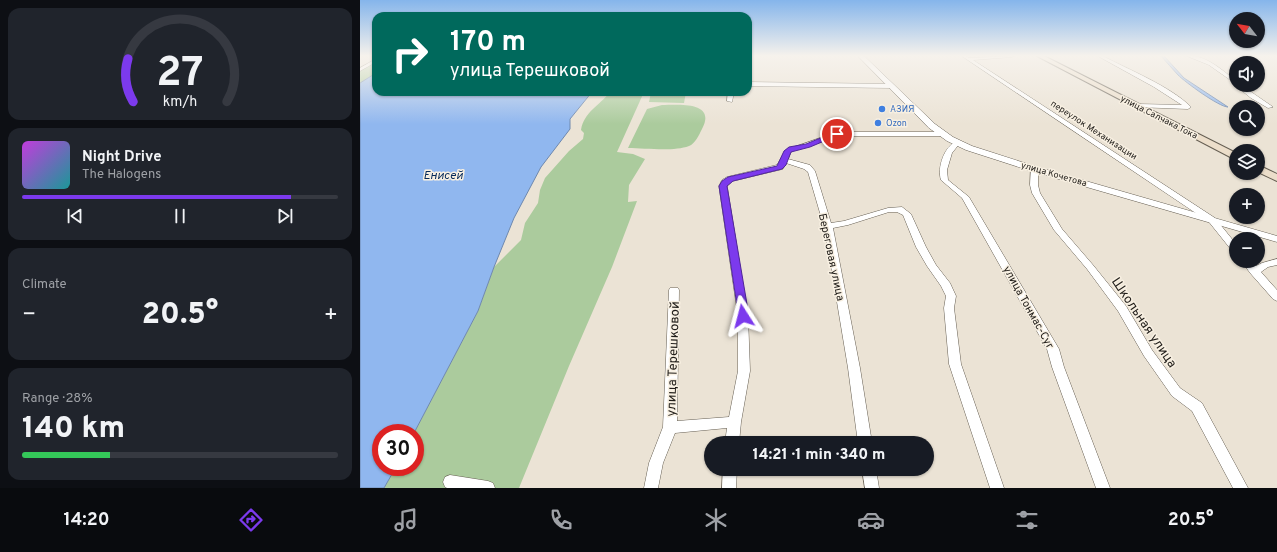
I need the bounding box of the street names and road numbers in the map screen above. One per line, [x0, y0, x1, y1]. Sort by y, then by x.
street label: улица Салчака Тока [1118, 93, 1199, 142]
street label: переулок Механизации [1048, 98, 1139, 162]
street label: улица Кочетова [1020, 160, 1088, 189]
street label: Береговая улица [815, 212, 847, 302]
street label: улица Тонмас-Суг [1000, 264, 1057, 352]
street label: Школьная улица [1107, 275, 1179, 371]
street label: улица Терешковой [664, 301, 684, 417]

